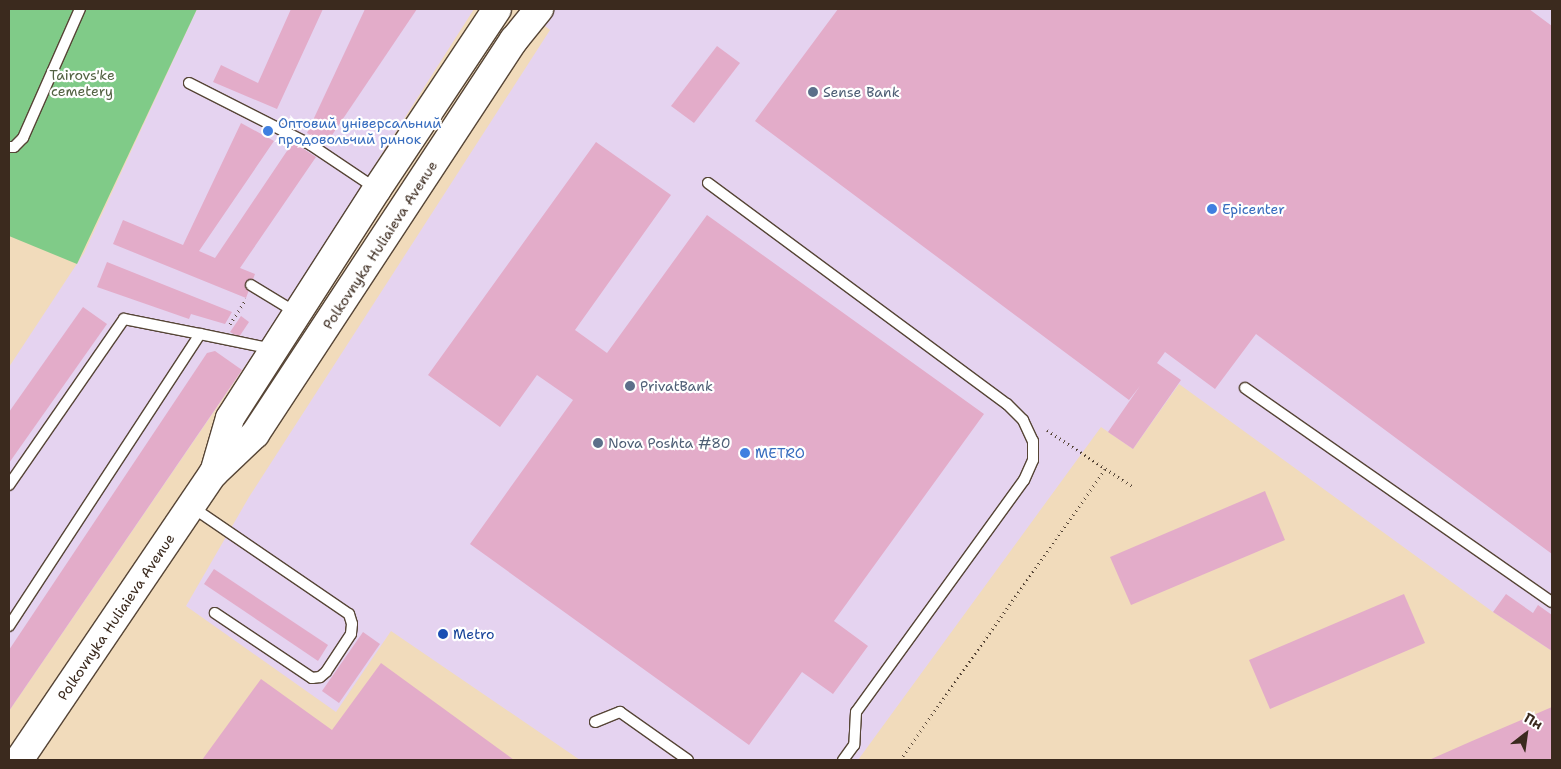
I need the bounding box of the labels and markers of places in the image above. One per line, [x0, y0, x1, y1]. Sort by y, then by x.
place label: Sense Bank [823, 84, 900, 100]
marker: Sense Bank [807, 86, 819, 98]
place label: Оптовий універсальний продовольчий ринок [278, 115, 441, 148]
marker: Оптовий універсальний продовольчий ринок [262, 125, 274, 137]
place label: Epicenter [1222, 201, 1285, 217]
marker: Epicenter [1206, 203, 1218, 215]
place label: PrivatBank [640, 378, 713, 394]
marker: PrivatBank [624, 380, 636, 392]
place label: Nova Poshta #80 [608, 435, 731, 451]
marker: Nova Poshta #80 [592, 437, 604, 449]
place label: METRO [755, 445, 805, 461]
marker: METRO [739, 447, 751, 459]
place label: Metro [453, 626, 494, 642]
marker: Metro [437, 628, 449, 640]

